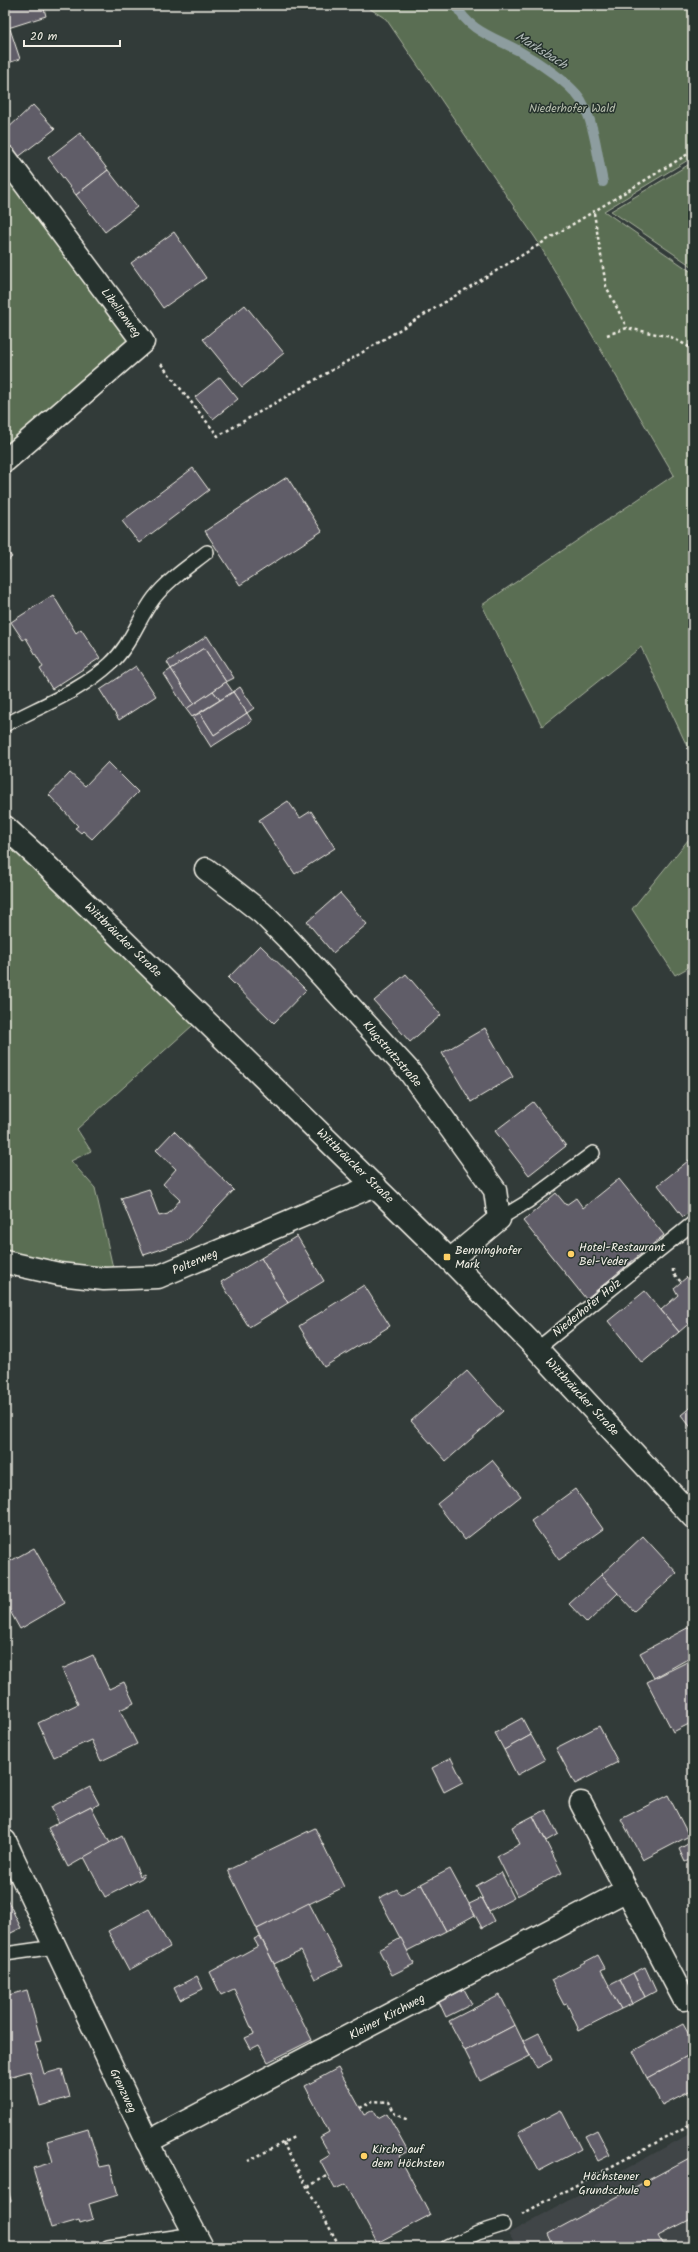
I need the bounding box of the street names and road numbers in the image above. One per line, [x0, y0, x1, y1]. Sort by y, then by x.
street label: Libellenweg [96, 284, 146, 342]
street label: Wittbräucker Straße [80, 898, 167, 982]
street label: Klugstrutzstraße [358, 1017, 427, 1092]
street label: Wittbräucker Straße [312, 1124, 399, 1208]
street label: Polterweg [169, 1244, 221, 1280]
street label: Niederhofer Holz [548, 1274, 626, 1342]
street label: Wittbräucker Straße [540, 1353, 624, 1441]
street label: Kleiner Kirchweg [346, 1989, 429, 2045]
street label: Grenzweg [104, 2065, 142, 2117]

